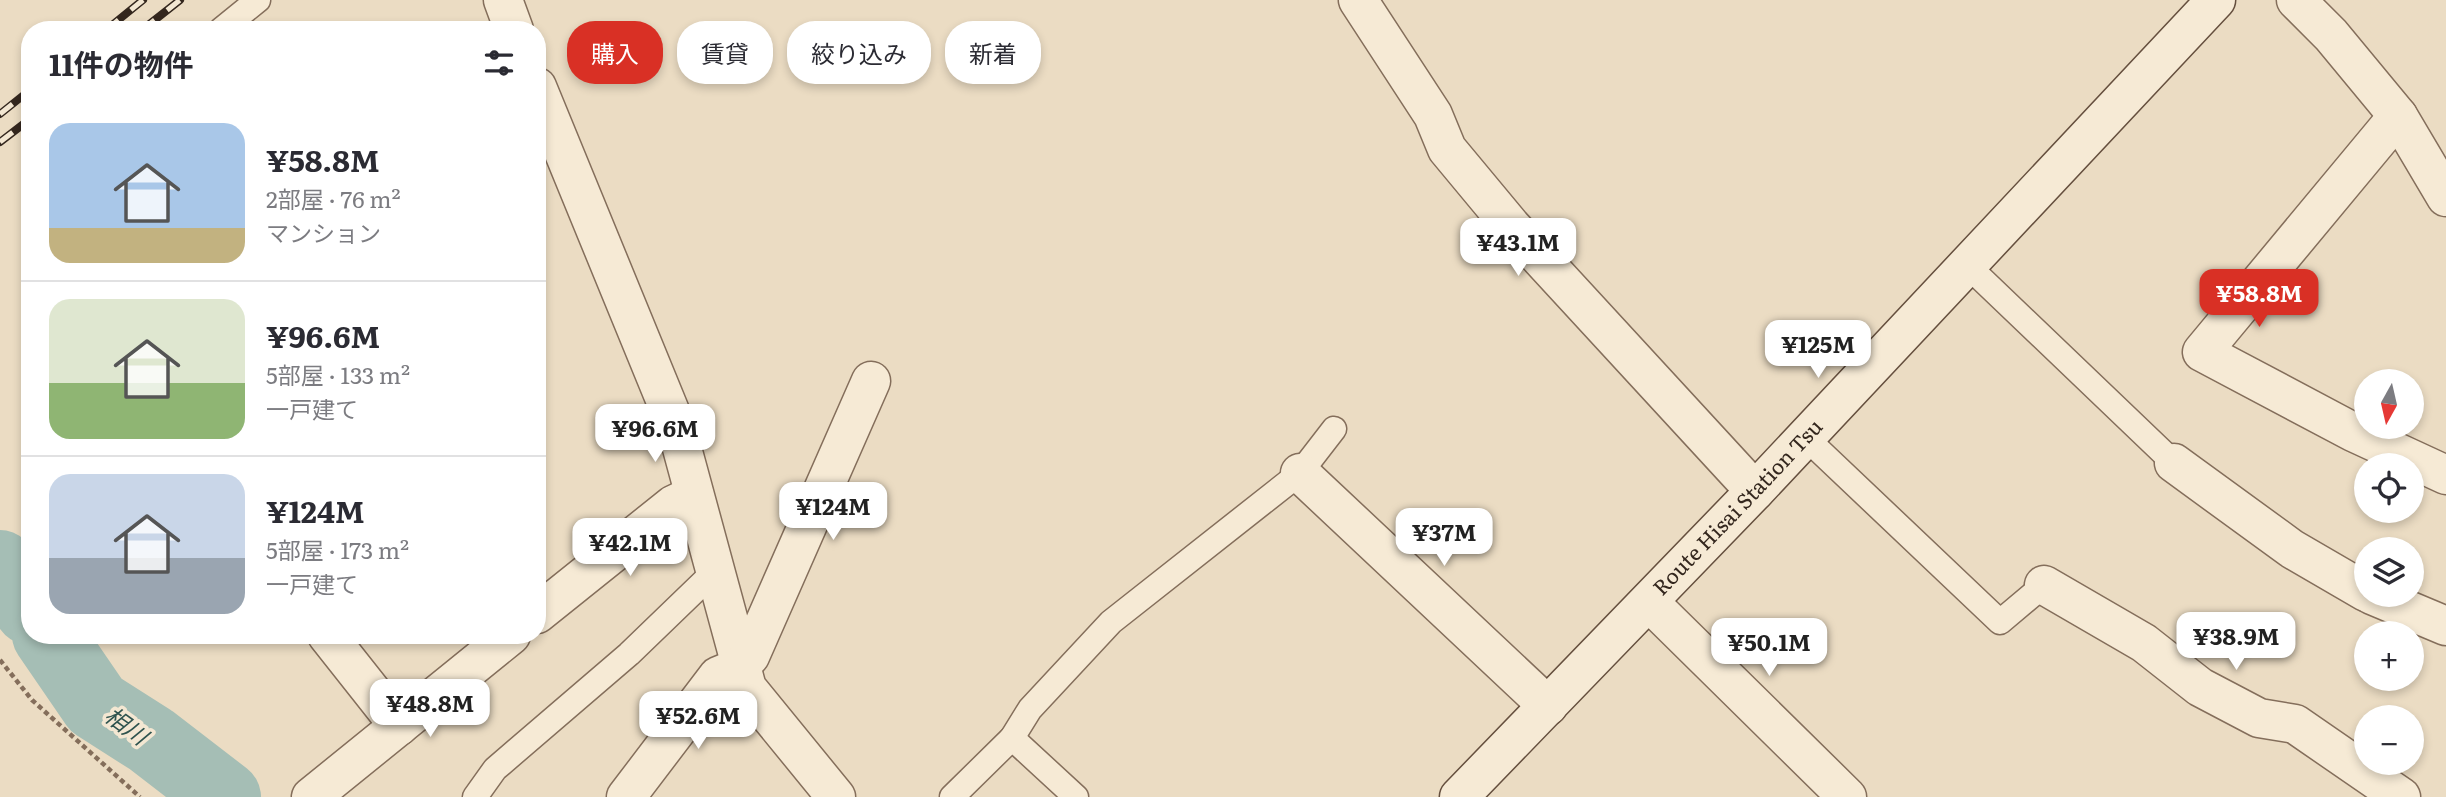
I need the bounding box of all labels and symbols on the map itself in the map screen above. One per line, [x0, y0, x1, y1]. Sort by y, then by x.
pin: ¥43.1M [1461, 218, 1575, 278]
pin: ¥58.8M [2202, 270, 2316, 329]
pin: ¥125M [1769, 320, 1867, 380]
north arrow [2354, 369, 2424, 439]
pin: ¥96.6M [598, 405, 712, 464]
street label: Route Hisai Station Tsu [1644, 411, 1828, 601]
pin: ¥124M [784, 482, 882, 542]
pin: ¥37M [1403, 508, 1485, 568]
pin: ¥42.1M [573, 518, 687, 578]
pin: ¥38.9M [2179, 612, 2293, 672]
pin: ¥50.1M [1712, 618, 1826, 678]
pin: ¥48.8M [373, 680, 487, 739]
pin: ¥52.6M [641, 692, 755, 751]
water label: 相川 [99, 697, 158, 753]

